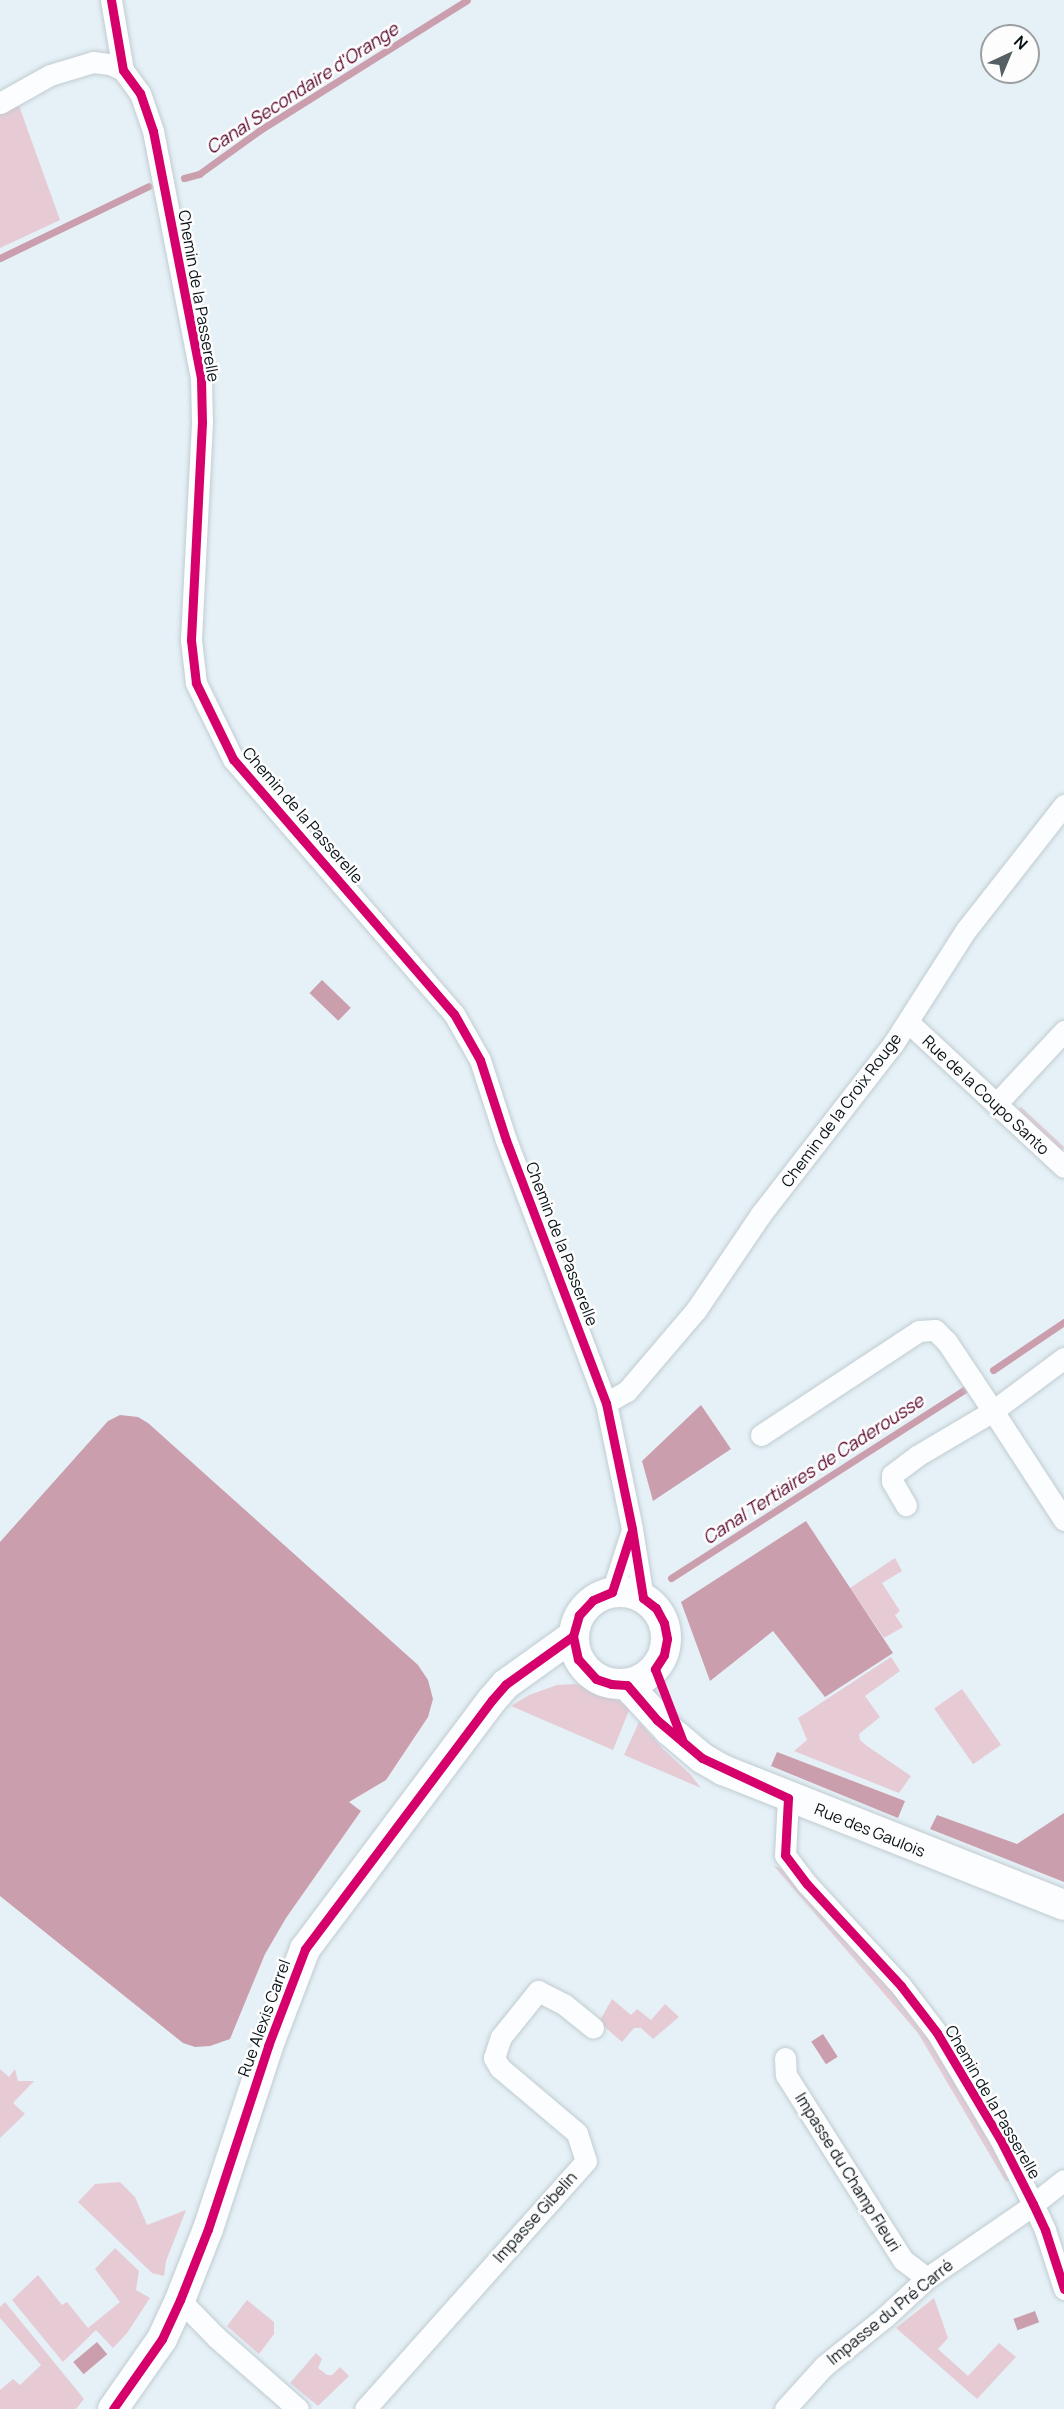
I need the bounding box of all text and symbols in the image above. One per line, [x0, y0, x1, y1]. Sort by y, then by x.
water label: Canal Secondaire d'Orange [202, 18, 402, 158]
north arrow [980, 24, 1040, 84]
text: N [1009, 31, 1033, 54]
street label: Chemin de la Passerelle [174, 209, 224, 383]
street label: Chemin de la Passerelle [239, 743, 367, 887]
street label: Chemin de la Croix Rouge [777, 1029, 905, 1191]
street label: Rue de la Coupo Santo [919, 1031, 1053, 1159]
street label: Chemin de la Passerelle [522, 1159, 602, 1329]
water label: Canal Tertiaires de Caderousse [698, 1389, 928, 1549]
street label: Rue des Gaulois [812, 1799, 928, 1861]
street label: Rue Alexis Carrel [234, 1957, 294, 2079]
street label: Chemin de la Passerelle [941, 2022, 1045, 2182]
street label: Impasse du Champ Fleuri [791, 2089, 905, 2255]
street label: Impasse Gibelin [489, 2168, 581, 2266]
street label: Impasse du Pré Carré [823, 2255, 957, 2369]

